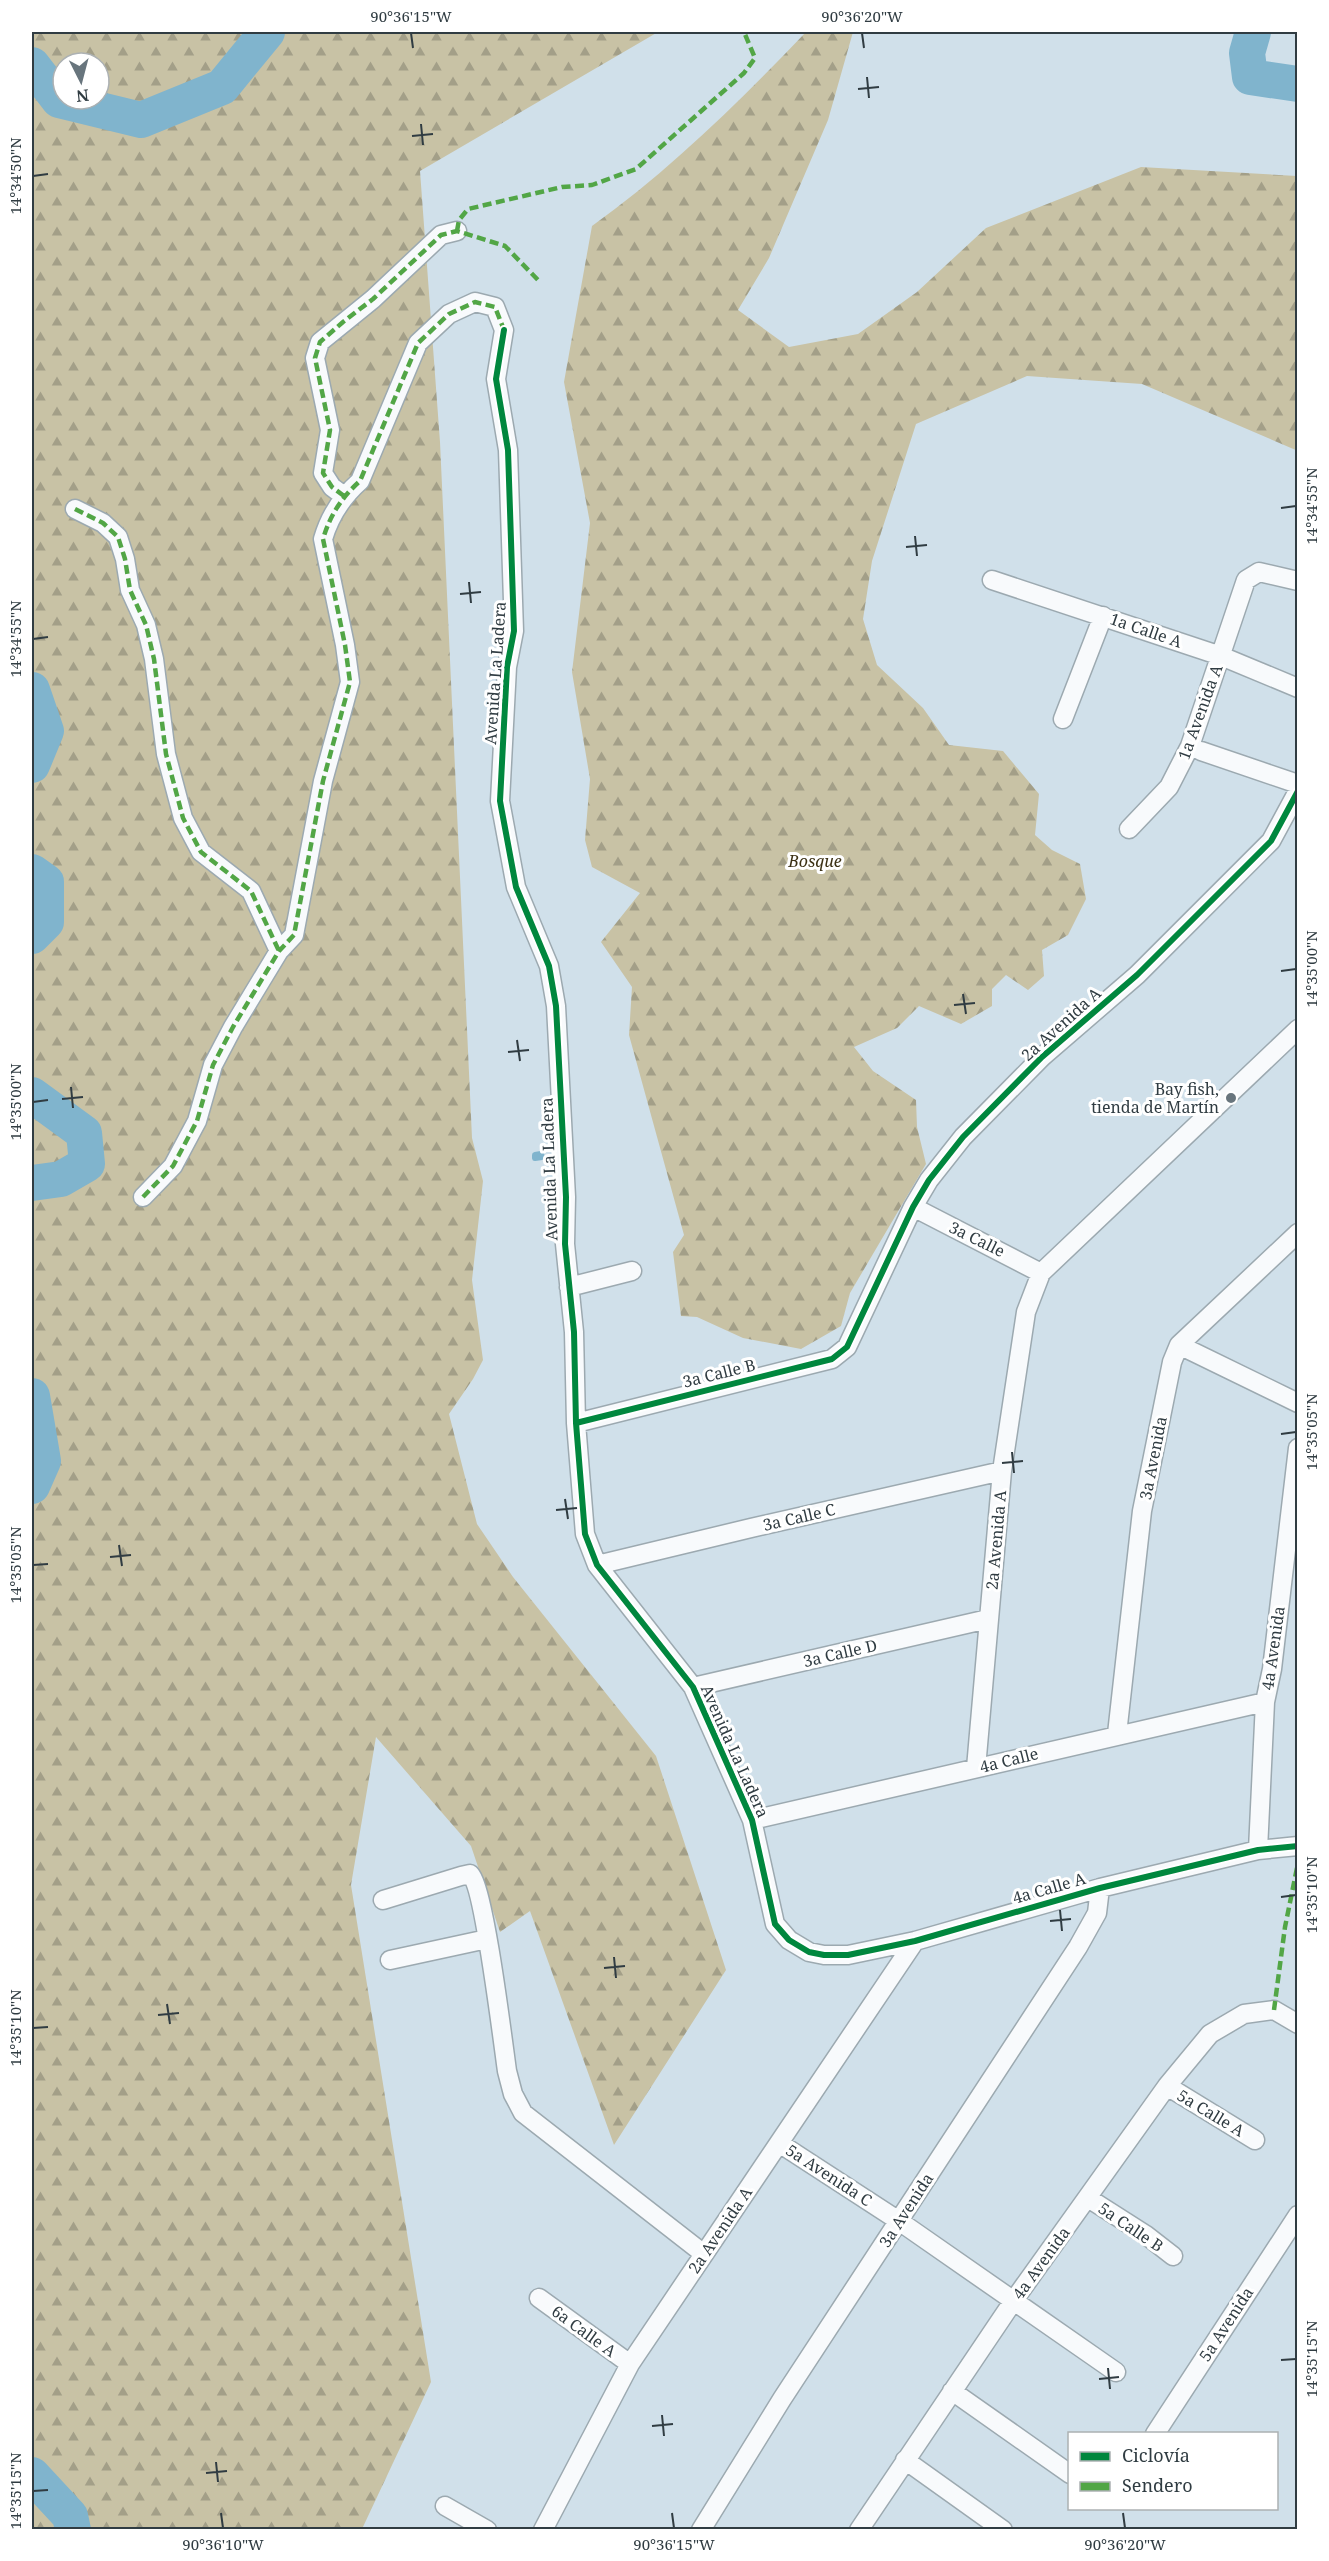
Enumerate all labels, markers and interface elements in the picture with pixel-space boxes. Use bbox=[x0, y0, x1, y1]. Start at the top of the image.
text: 90°36'15"W bbox=[370, 6, 452, 26]
text: 90°36'20"W bbox=[821, 6, 903, 26]
north arrow bbox=[51, 51, 111, 111]
text: N bbox=[75, 84, 90, 108]
text: 14°34'50"N bbox=[5, 137, 25, 215]
text: 14°34'55"N bbox=[1301, 467, 1321, 545]
text: 14°34'55"N bbox=[5, 600, 25, 678]
street label: Avenida La Ladera bbox=[479, 601, 511, 745]
street label: 1a Calle A bbox=[1107, 607, 1186, 653]
street label: 1a Avenida A bbox=[1173, 661, 1228, 763]
park label: Bosque bbox=[787, 850, 842, 872]
text: 14°35'00"N bbox=[1301, 930, 1321, 1008]
street label: 2a Avenida A bbox=[1016, 982, 1106, 1066]
text: 14°35'00"N bbox=[5, 1063, 25, 1141]
place label: Bay fish, tienda de Martín bbox=[1091, 1078, 1219, 1118]
marker: Bay fish, tienda de Martín bbox=[1224, 1091, 1238, 1105]
street label: Avenida La Ladera bbox=[536, 1097, 562, 1241]
street label: 3a Calle bbox=[945, 1216, 1009, 1262]
street label: 3a Calle B bbox=[680, 1353, 758, 1393]
text: 14°35'05"N bbox=[1301, 1393, 1321, 1471]
street label: 3a Avenida bbox=[1134, 1414, 1172, 1502]
street label: 2a Avenida A bbox=[981, 1489, 1011, 1591]
street label: 3a Calle C bbox=[761, 1498, 837, 1536]
text: 14°35'05"N bbox=[5, 1526, 25, 1604]
street label: 4a Avenida bbox=[1256, 1605, 1290, 1691]
street label: 3a Calle D bbox=[801, 1634, 879, 1672]
street label: Avenida La Ladera bbox=[696, 1681, 774, 1821]
street label: 4a Calle bbox=[978, 1742, 1040, 1778]
text: 14°35'10"N bbox=[1301, 1856, 1321, 1934]
street label: 4a Calle A bbox=[1010, 1867, 1089, 1909]
text: 14°35'10"N bbox=[5, 1989, 25, 2067]
street label: 5a Calle A bbox=[1173, 2084, 1249, 2142]
street label: 5a Avenida C bbox=[782, 2139, 876, 2211]
street label: 3a Avenida bbox=[874, 2169, 938, 2251]
street label: 2a Avenida A bbox=[683, 2182, 757, 2278]
street label: 5a Calle B bbox=[1094, 2197, 1168, 2257]
street label: 4a Avenida bbox=[1007, 2222, 1075, 2304]
street label: 5a Avenida bbox=[1194, 2283, 1258, 2365]
street label: 6a Calle A bbox=[547, 2300, 621, 2362]
text: 14°35'15"N bbox=[1301, 2320, 1321, 2398]
legend bbox=[1068, 2432, 1278, 2510]
text: Ciclovía bbox=[1122, 2443, 1190, 2467]
text: 14°35'15"N bbox=[5, 2452, 25, 2530]
text: Sendero bbox=[1122, 2473, 1193, 2497]
text: 90°36'10"W bbox=[182, 2534, 264, 2554]
text: 90°36'15"W bbox=[633, 2534, 715, 2554]
text: 90°36'20"W bbox=[1084, 2534, 1166, 2554]

